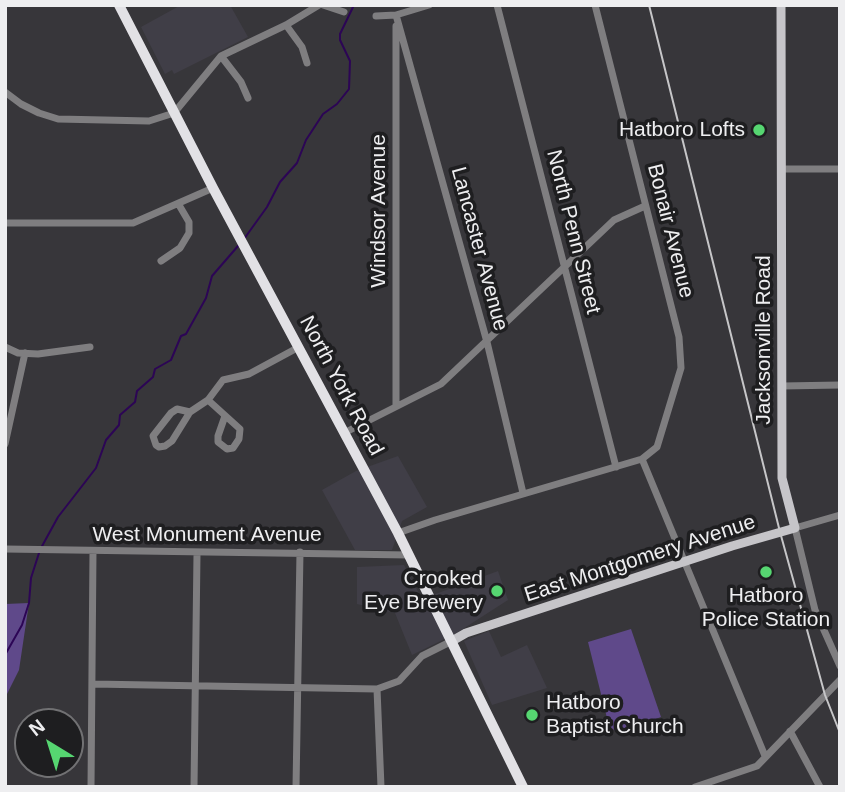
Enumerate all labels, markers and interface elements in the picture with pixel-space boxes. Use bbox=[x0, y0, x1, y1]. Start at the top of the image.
place label: Hatboro Lofts bbox=[619, 117, 745, 143]
marker: Hatboro Lofts bbox=[751, 122, 767, 138]
street label: Windsor Avenue bbox=[366, 134, 392, 288]
street label: North Penn Street bbox=[540, 147, 606, 317]
street label: Bonair Avenue bbox=[641, 161, 699, 301]
street label: Lancaster Avenue bbox=[445, 164, 513, 334]
street label: Jacksonville Road bbox=[751, 255, 777, 425]
street label: North York Road bbox=[294, 312, 388, 460]
street label: East Montgomery Avenue bbox=[521, 510, 759, 608]
street label: West Monument Avenue bbox=[92, 522, 322, 548]
marker: Hatboro Police Station bbox=[758, 564, 774, 580]
place label: Crooked Eye Brewery bbox=[364, 566, 483, 616]
marker: Crooked Eye Brewery bbox=[489, 583, 505, 599]
place label: Hatboro Police Station bbox=[702, 583, 830, 633]
place label: Hatboro Baptist Church bbox=[546, 690, 684, 740]
marker: Hatboro Baptist Church bbox=[524, 707, 540, 723]
north arrow bbox=[14, 708, 84, 778]
text: N bbox=[25, 715, 49, 740]

